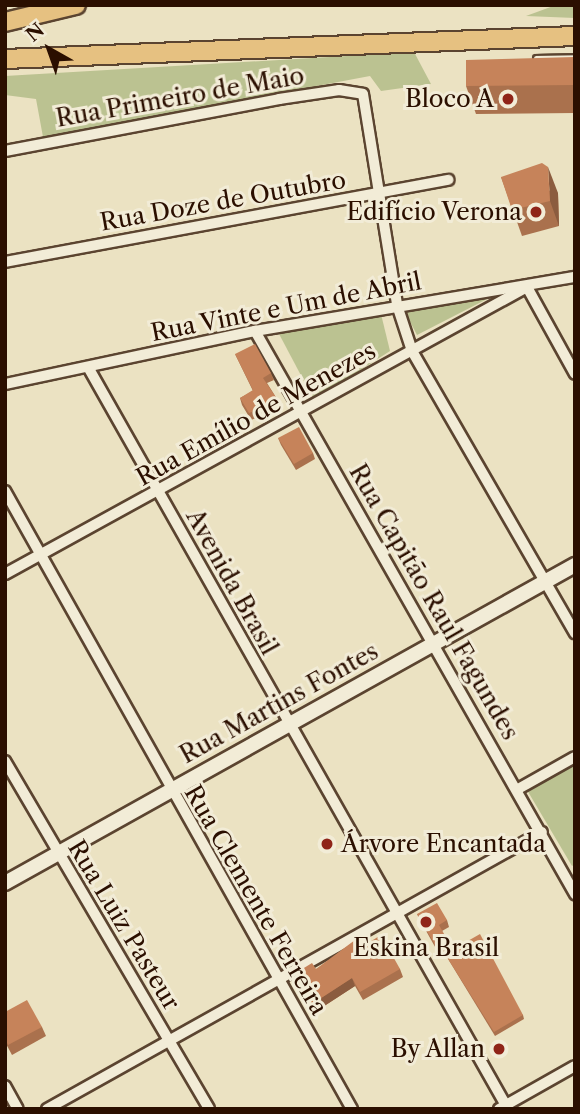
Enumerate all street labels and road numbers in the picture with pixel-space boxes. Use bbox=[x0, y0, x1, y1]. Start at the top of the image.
street label: Rua Primeiro de Maio bbox=[53, 61, 307, 133]
street label: Rua Doze de Outubro bbox=[98, 165, 348, 237]
street label: Rua Vinte e Um de Abril bbox=[147, 266, 425, 348]
street label: Rua Emílio de Menezes bbox=[131, 336, 381, 492]
street label: Rua Capitão Raul Fagundes bbox=[343, 459, 525, 745]
street label: Avenida Brasil bbox=[180, 504, 284, 660]
street label: Rua Martins Fontes bbox=[175, 636, 383, 770]
street label: Rua Clemente Ferreira bbox=[178, 780, 334, 1020]
street label: Rua Luiz Pasteur bbox=[62, 835, 186, 1015]

